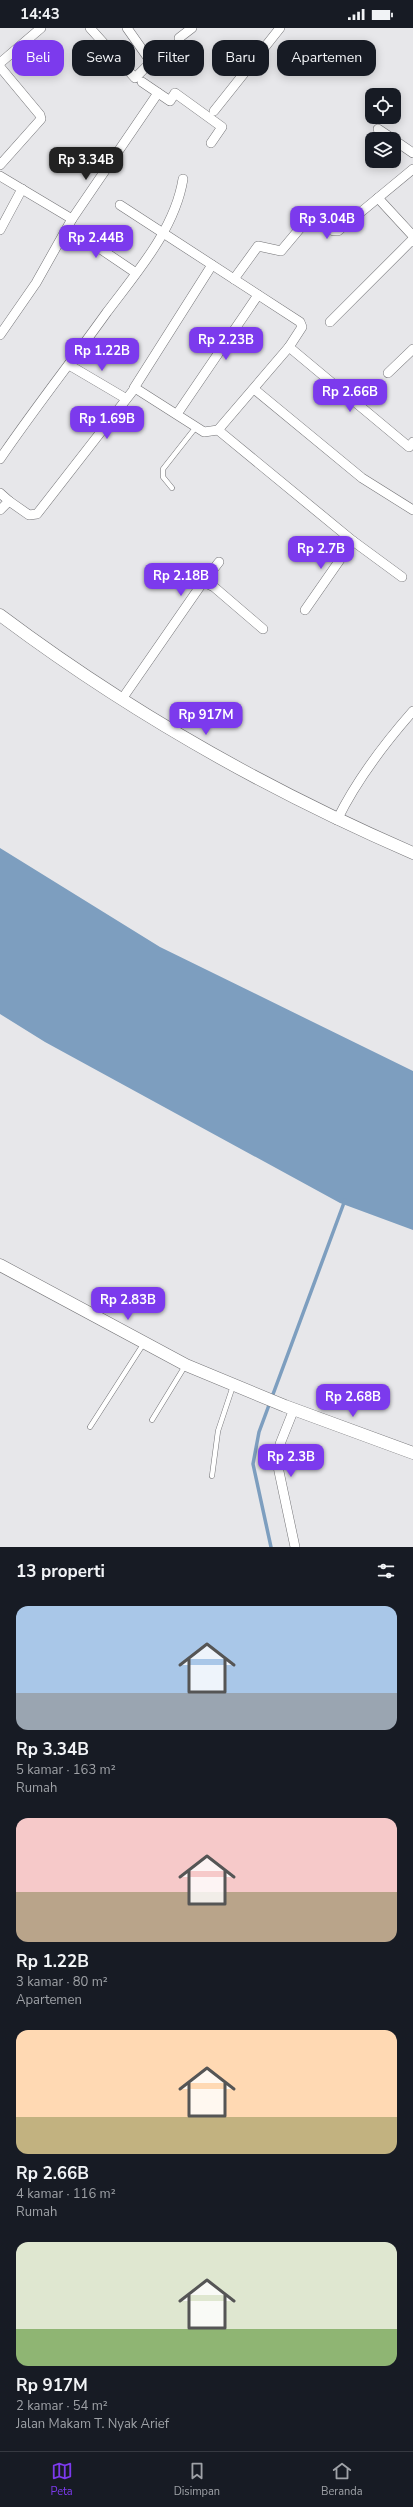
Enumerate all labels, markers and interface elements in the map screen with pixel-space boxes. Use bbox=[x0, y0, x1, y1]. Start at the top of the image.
text: 14:43 bbox=[20, 4, 60, 24]
chip: Beli bbox=[12, 40, 64, 76]
chip: Sewa bbox=[72, 40, 135, 76]
chip: Filter bbox=[143, 40, 204, 76]
chip: Baru bbox=[212, 40, 269, 76]
chip: Apartemen bbox=[277, 40, 376, 76]
map controls bbox=[365, 88, 401, 168]
button: locate bbox=[365, 88, 401, 124]
button: layers bbox=[365, 132, 401, 168]
pin: Rp 3.34B bbox=[45, 147, 127, 181]
text: Rp 3.34B bbox=[58, 151, 114, 169]
pin: Rp 3.04B bbox=[286, 206, 368, 240]
text: Rp 3.04B bbox=[299, 210, 355, 228]
pin: Rp 2.44B bbox=[55, 225, 137, 259]
text: Rp 2.44B bbox=[68, 229, 124, 247]
pin: Rp 2.23B bbox=[185, 327, 267, 361]
text: Rp 2.23B bbox=[198, 331, 254, 349]
pin: Rp 1.22B bbox=[61, 338, 143, 372]
text: Rp 1.22B bbox=[74, 342, 130, 360]
pin: Rp 2.66B bbox=[309, 379, 391, 413]
text: Rp 2.66B bbox=[322, 383, 378, 401]
pin: Rp 1.69B bbox=[66, 406, 148, 440]
text: Rp 1.69B bbox=[79, 410, 135, 428]
pin: Rp 2.7B bbox=[284, 536, 358, 570]
text: Rp 2.7B bbox=[297, 540, 345, 558]
pin: Rp 2.18B bbox=[140, 563, 222, 597]
text: Rp 2.18B bbox=[153, 567, 209, 585]
pin: Rp 917M bbox=[169, 702, 243, 736]
text: Rp 917M bbox=[179, 706, 233, 724]
pin: Rp 2.83B bbox=[87, 1287, 169, 1321]
text: Rp 2.83B bbox=[100, 1291, 156, 1309]
pin: Rp 2.68B bbox=[312, 1384, 394, 1418]
text: Rp 2.68B bbox=[325, 1388, 381, 1406]
pin: Rp 2.3B bbox=[254, 1444, 328, 1478]
text: Rp 2.3B bbox=[267, 1448, 315, 1466]
text: 13 properti bbox=[16, 1560, 105, 1583]
icon: filters bbox=[375, 1560, 397, 1582]
icon: home bbox=[171, 1632, 243, 1704]
text: Rp 3.34B bbox=[16, 1738, 89, 1761]
text: 5 kamar · 163 m² bbox=[16, 1761, 116, 1779]
text: Rumah bbox=[16, 1779, 57, 1797]
icon: home bbox=[171, 1844, 243, 1916]
text: Rp 1.22B bbox=[16, 1950, 89, 1973]
text: 3 kamar · 80 m² bbox=[16, 1973, 108, 1991]
text: Apartemen bbox=[16, 1991, 82, 2009]
icon: home bbox=[171, 2056, 243, 2128]
text: Rp 2.66B bbox=[16, 2162, 89, 2185]
text: 4 kamar · 116 m² bbox=[16, 2185, 116, 2203]
text: Rumah bbox=[16, 2203, 57, 2221]
icon: home bbox=[171, 2268, 243, 2340]
text: Rp 917M bbox=[16, 2374, 88, 2397]
text: 2 kamar · 54 m² bbox=[16, 2397, 108, 2415]
text: Jalan Makam T. Nyak Arief bbox=[16, 2415, 169, 2433]
tab: Peta bbox=[50, 2460, 73, 2499]
tab: Disimpan bbox=[174, 2460, 220, 2499]
tab: Beranda bbox=[321, 2460, 363, 2499]

